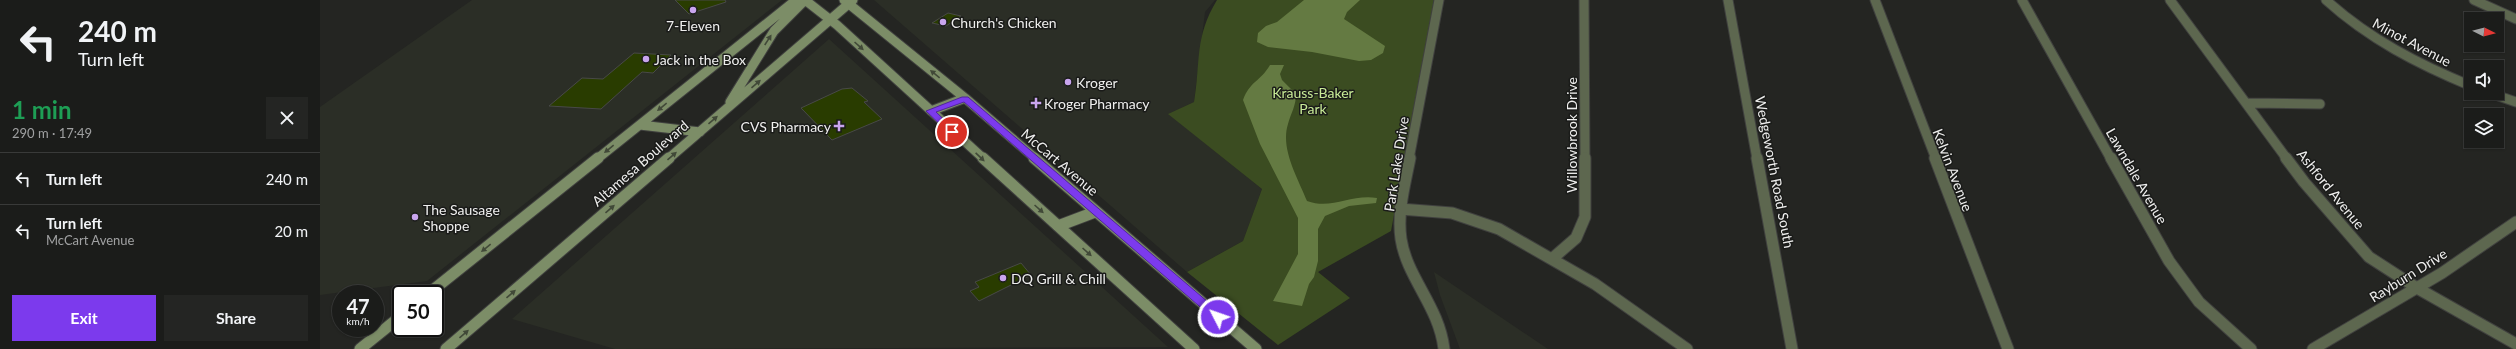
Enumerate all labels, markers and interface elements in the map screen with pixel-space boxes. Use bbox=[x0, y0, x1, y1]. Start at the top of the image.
marker: 7-Eleven bbox=[688, 5, 698, 15]
north arrow bbox=[2464, 12, 2504, 52]
map controls bbox=[2464, 12, 2504, 148]
text: 240 m bbox=[78, 14, 157, 48]
place label: Church's Chicken bbox=[951, 14, 1057, 31]
street label: Minot Avenue bbox=[2370, 14, 2454, 70]
icon: left bbox=[12, 16, 64, 68]
place label: 7-Eleven bbox=[666, 17, 720, 34]
marker: Church's Chicken bbox=[938, 17, 948, 27]
one-way arrow bbox=[764, 35, 772, 45]
one-way arrow bbox=[854, 41, 864, 50]
text: Turn left bbox=[78, 48, 144, 70]
place label: Jack in the Box bbox=[654, 51, 746, 68]
marker: Jack in the Box bbox=[641, 54, 651, 64]
button: sound bbox=[2464, 60, 2504, 100]
one-way arrow bbox=[930, 69, 940, 78]
place label: Kroger bbox=[1076, 74, 1118, 91]
marker: Kroger bbox=[1063, 77, 1073, 87]
street label: Willowbrook Drive bbox=[1563, 77, 1580, 193]
one-way arrow bbox=[750, 79, 761, 88]
park label: Krauss-Baker Park bbox=[1272, 84, 1354, 117]
text: 1 min bbox=[12, 95, 72, 124]
place label: Kroger Pharmacy bbox=[1044, 95, 1150, 112]
street label: Wedgeworth Road South bbox=[1752, 95, 1798, 249]
button: close bbox=[266, 97, 308, 139]
marker: Kroger Pharmacy bbox=[1031, 98, 1041, 108]
one-way arrow bbox=[656, 103, 667, 112]
button: layers bbox=[2464, 108, 2504, 148]
pin bbox=[935, 115, 969, 149]
street label: Park Lake Drive bbox=[1380, 115, 1412, 213]
one-way arrow bbox=[708, 116, 718, 125]
street label: Altamesa Boulevard bbox=[588, 117, 692, 209]
place label: CVS Pharmacy bbox=[741, 118, 832, 135]
marker: CVS Pharmacy bbox=[834, 121, 844, 131]
icon: arrive bbox=[941, 121, 963, 143]
text: 290 m · 17:49 bbox=[12, 125, 92, 141]
street label: McCart Avenue bbox=[1018, 125, 1102, 199]
street label: Lawndale Avenue bbox=[2103, 125, 2171, 227]
street label: Kelvin Avenue bbox=[1929, 126, 1977, 214]
one-way arrow bbox=[604, 145, 615, 154]
street label: Ashford Avenue bbox=[2294, 146, 2368, 232]
one-way arrow bbox=[667, 151, 677, 160]
one-way arrow bbox=[975, 152, 985, 161]
icon: left bbox=[12, 168, 34, 190]
text: Turn left bbox=[46, 170, 102, 188]
text: 240 m bbox=[266, 170, 308, 188]
place label: The Sausage Shoppe bbox=[423, 201, 500, 234]
one-way arrow bbox=[604, 204, 615, 213]
one-way arrow bbox=[1033, 205, 1044, 214]
marker: The Sausage Shoppe bbox=[410, 212, 420, 222]
text: Turn left bbox=[46, 214, 102, 232]
icon: left bbox=[12, 220, 34, 242]
text: 20 m bbox=[274, 222, 308, 240]
text: McCart Avenue bbox=[46, 232, 134, 248]
one-way arrow bbox=[480, 243, 491, 252]
street label: Rayburn Drive bbox=[2366, 244, 2450, 306]
one-way arrow bbox=[1081, 248, 1092, 257]
place label: DQ Grill & Chill bbox=[1011, 270, 1106, 287]
marker: DQ Grill & Chill bbox=[998, 273, 1008, 283]
speed limit sign: 50 bbox=[392, 285, 444, 337]
one-way arrow bbox=[506, 289, 516, 298]
text: 47 bbox=[346, 294, 370, 318]
button: Exit bbox=[12, 295, 156, 341]
button: Share bbox=[164, 295, 308, 341]
position arrow bbox=[1197, 296, 1239, 338]
text: km/h bbox=[346, 315, 370, 327]
one-way arrow bbox=[459, 329, 469, 339]

